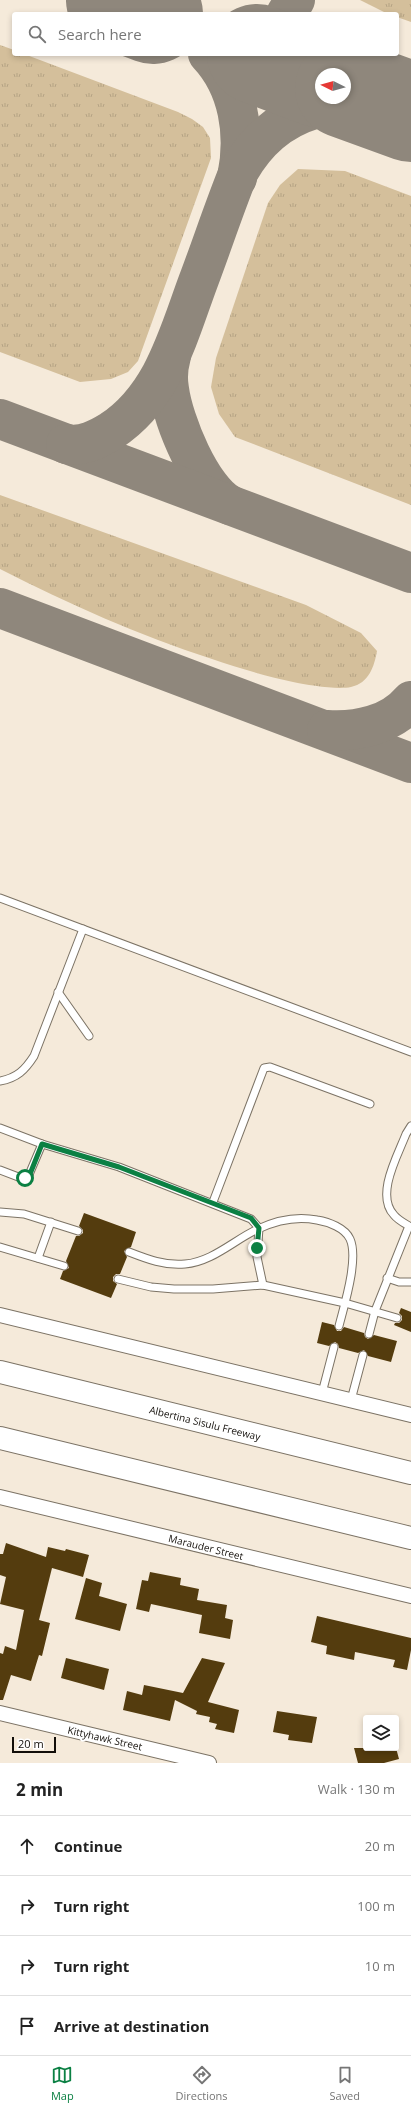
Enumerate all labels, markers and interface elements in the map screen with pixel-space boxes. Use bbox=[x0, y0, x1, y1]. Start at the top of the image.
search box bbox=[12, 12, 399, 56]
icon: search bbox=[26, 23, 48, 45]
text: Search here bbox=[58, 24, 142, 44]
north arrow bbox=[315, 68, 351, 104]
route start bbox=[16, 1169, 34, 1187]
route end bbox=[248, 1239, 266, 1257]
street label: Albertina Sisulu Freeway bbox=[148, 1402, 263, 1444]
street label: Marauder Street bbox=[167, 1531, 245, 1563]
map controls bbox=[363, 1715, 399, 1751]
button: layers bbox=[363, 1715, 399, 1751]
street label: Kittyhawk Street bbox=[66, 1723, 144, 1753]
scale bar bbox=[12, 1735, 56, 1754]
text: 20 m bbox=[18, 1736, 44, 1751]
text: 2 min bbox=[16, 1778, 63, 1801]
text: Walk · 130 m bbox=[318, 1780, 395, 1798]
icon: ahead bbox=[16, 1835, 38, 1857]
text: Continue bbox=[54, 1836, 122, 1856]
text: 20 m bbox=[365, 1837, 395, 1855]
icon: right bbox=[16, 1895, 38, 1917]
text: Turn right bbox=[54, 1896, 129, 1916]
text: 100 m bbox=[357, 1897, 395, 1915]
icon: right bbox=[16, 1955, 38, 1977]
text: Turn right bbox=[54, 1956, 129, 1976]
text: 10 m bbox=[365, 1957, 395, 1975]
icon: arrive bbox=[16, 2015, 38, 2037]
text: Arrive at destination bbox=[54, 2016, 209, 2036]
tab: Map bbox=[51, 2064, 74, 2103]
tab: Directions bbox=[176, 2064, 228, 2103]
tab: Saved bbox=[329, 2064, 360, 2103]

